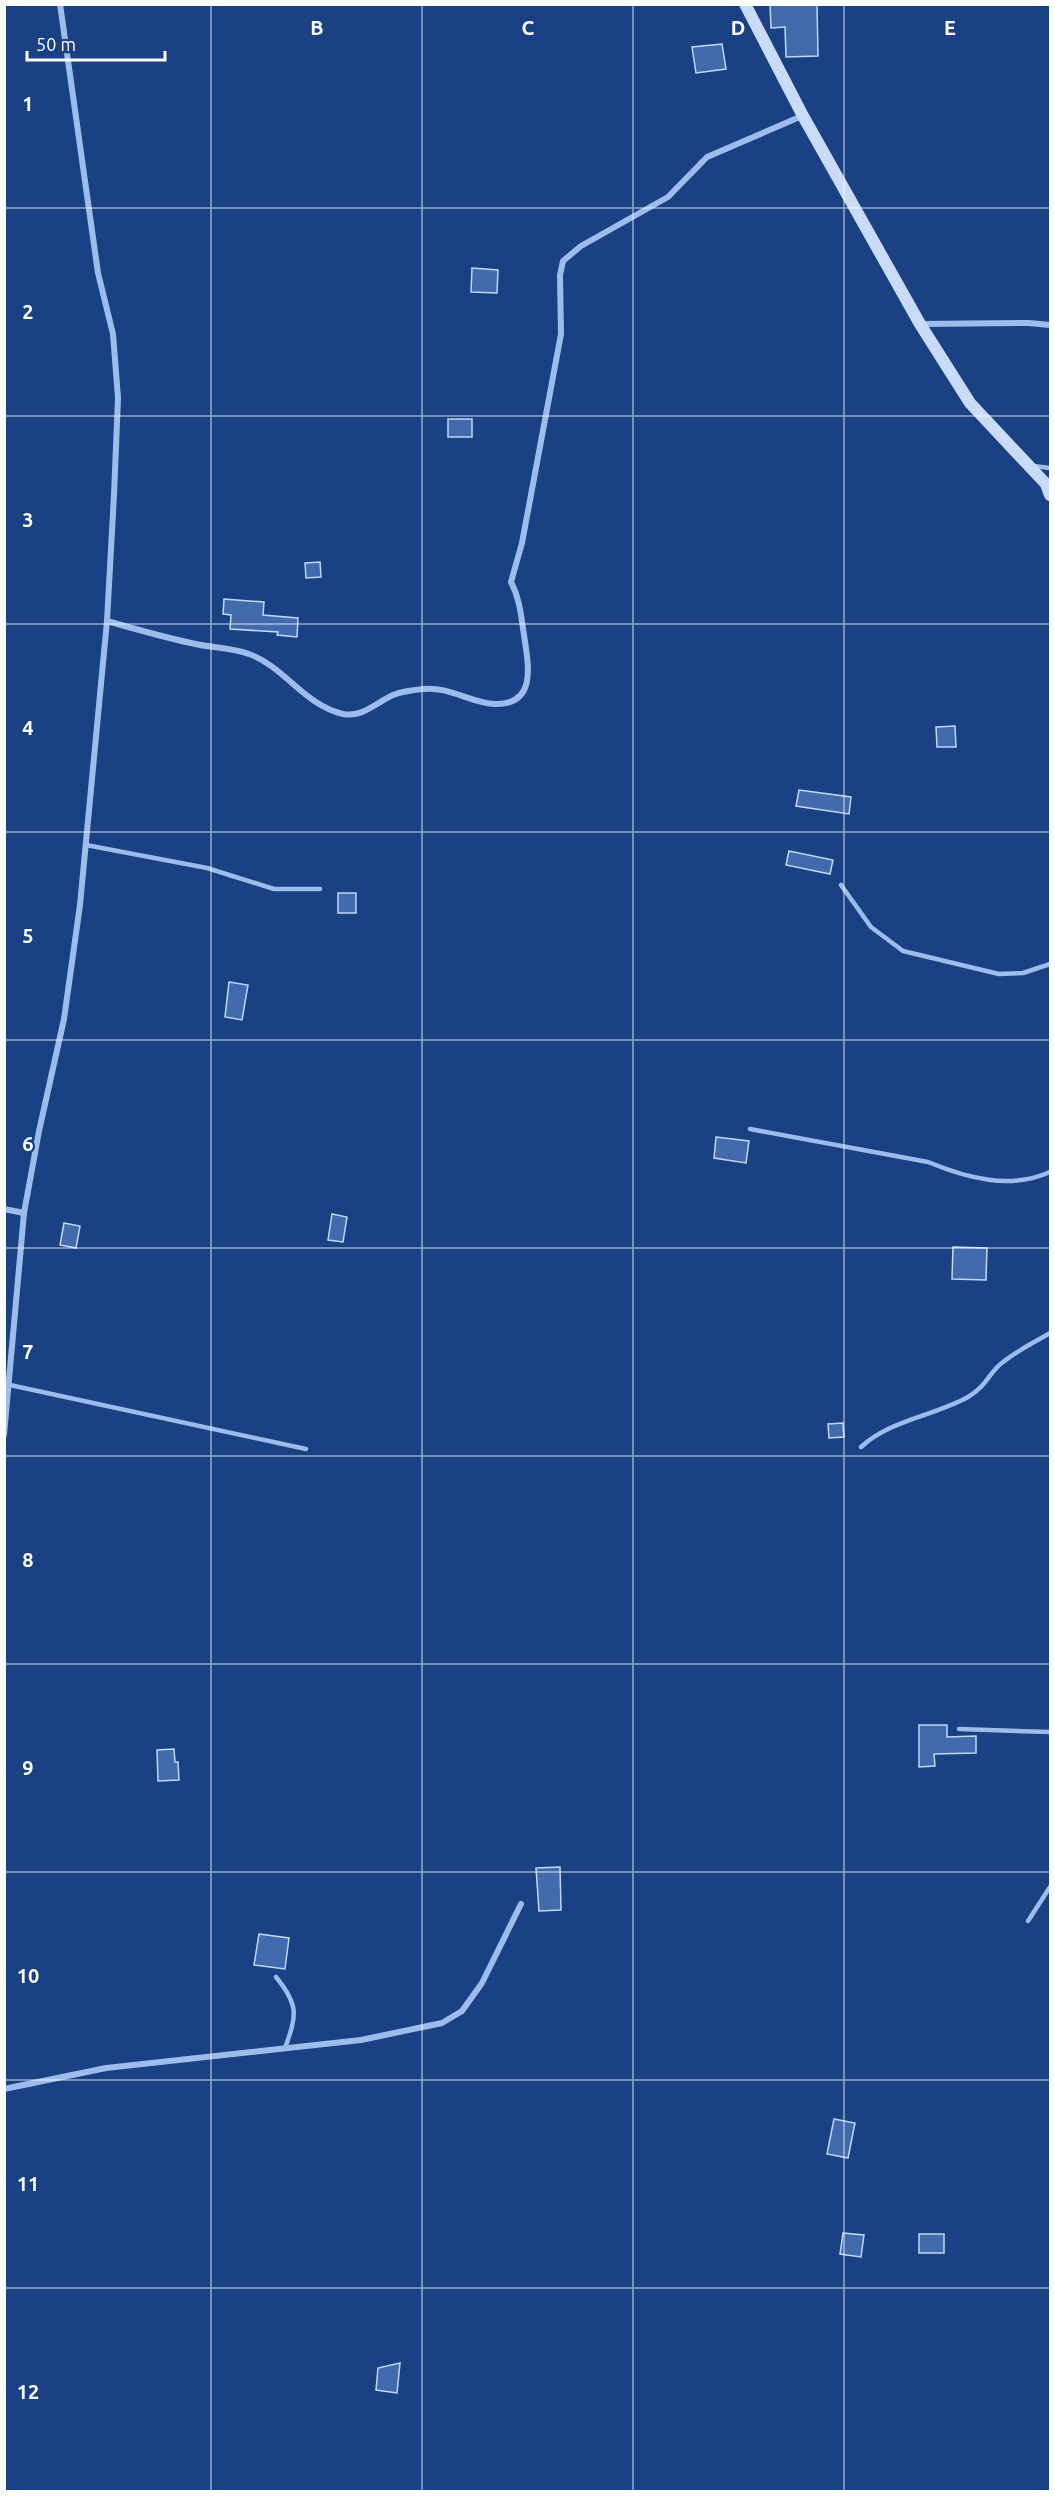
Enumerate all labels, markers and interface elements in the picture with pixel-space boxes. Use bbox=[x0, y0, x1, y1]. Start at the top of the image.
text: B bbox=[310, 16, 324, 39]
text: C bbox=[522, 16, 535, 39]
text: D bbox=[731, 16, 745, 39]
text: E bbox=[944, 16, 956, 39]
scale bar bbox=[27, 24, 165, 62]
text: 50 m bbox=[36, 34, 76, 54]
text: 1 bbox=[22, 92, 34, 115]
text: 2 bbox=[22, 300, 34, 323]
text: 3 bbox=[22, 508, 34, 531]
text: 4 bbox=[22, 716, 34, 739]
text: 5 bbox=[22, 924, 34, 947]
text: 6 bbox=[22, 1132, 34, 1155]
text: 7 bbox=[22, 1340, 34, 1363]
text: 8 bbox=[22, 1548, 34, 1571]
text: 9 bbox=[22, 1756, 34, 1779]
text: 10 bbox=[17, 1964, 39, 1987]
text: 11 bbox=[17, 2172, 39, 2195]
text: 12 bbox=[17, 2380, 39, 2403]

